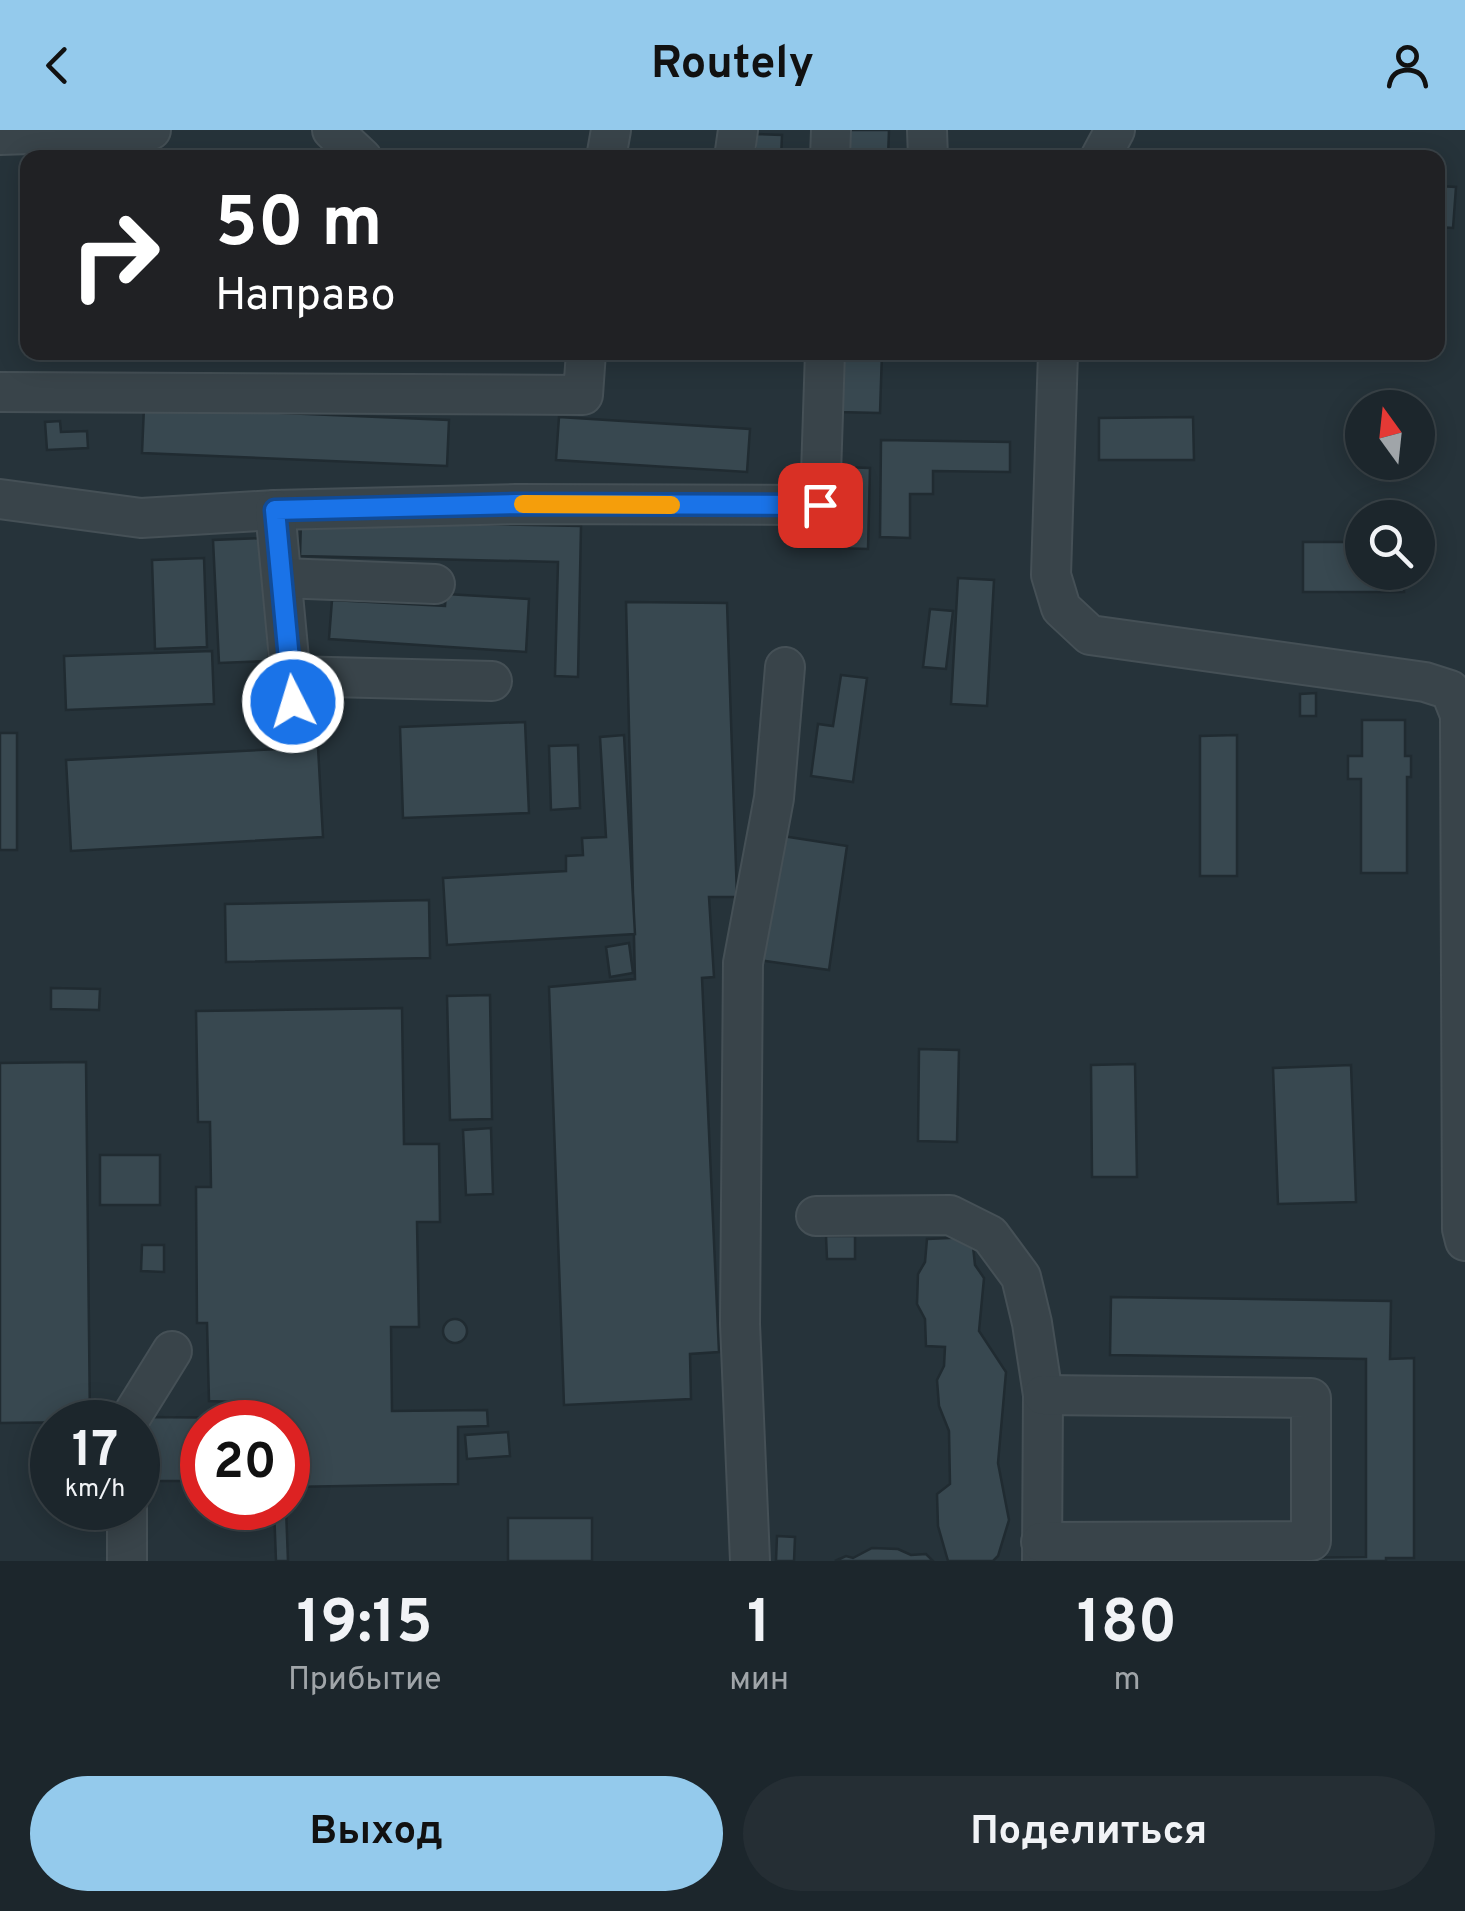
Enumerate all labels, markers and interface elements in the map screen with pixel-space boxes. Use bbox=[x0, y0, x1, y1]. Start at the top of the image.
text: Routely bbox=[651, 37, 814, 94]
icon: back bbox=[30, 38, 85, 93]
icon: person bbox=[1380, 38, 1435, 93]
text: 50 m bbox=[215, 182, 382, 271]
icon: right bbox=[50, 190, 180, 320]
text: Направо bbox=[215, 269, 396, 326]
north arrow bbox=[1345, 390, 1435, 480]
map controls bbox=[1345, 390, 1435, 590]
pin bbox=[778, 463, 863, 548]
icon: arrive bbox=[793, 478, 848, 533]
button: search bbox=[1345, 500, 1435, 590]
position arrow bbox=[241, 650, 345, 754]
speed limit sign: 20 bbox=[180, 1400, 310, 1530]
text: 17 bbox=[72, 1421, 118, 1484]
text: km/h bbox=[65, 1474, 125, 1506]
text: 19:15 bbox=[297, 1588, 433, 1664]
text: 1 bbox=[747, 1588, 771, 1664]
text: 180 bbox=[1077, 1588, 1177, 1664]
text: Прибытие bbox=[288, 1661, 441, 1701]
text: мин bbox=[729, 1661, 789, 1701]
text: m bbox=[1113, 1661, 1141, 1701]
button: Выход bbox=[30, 1776, 723, 1891]
button: Поделиться bbox=[743, 1776, 1435, 1891]

